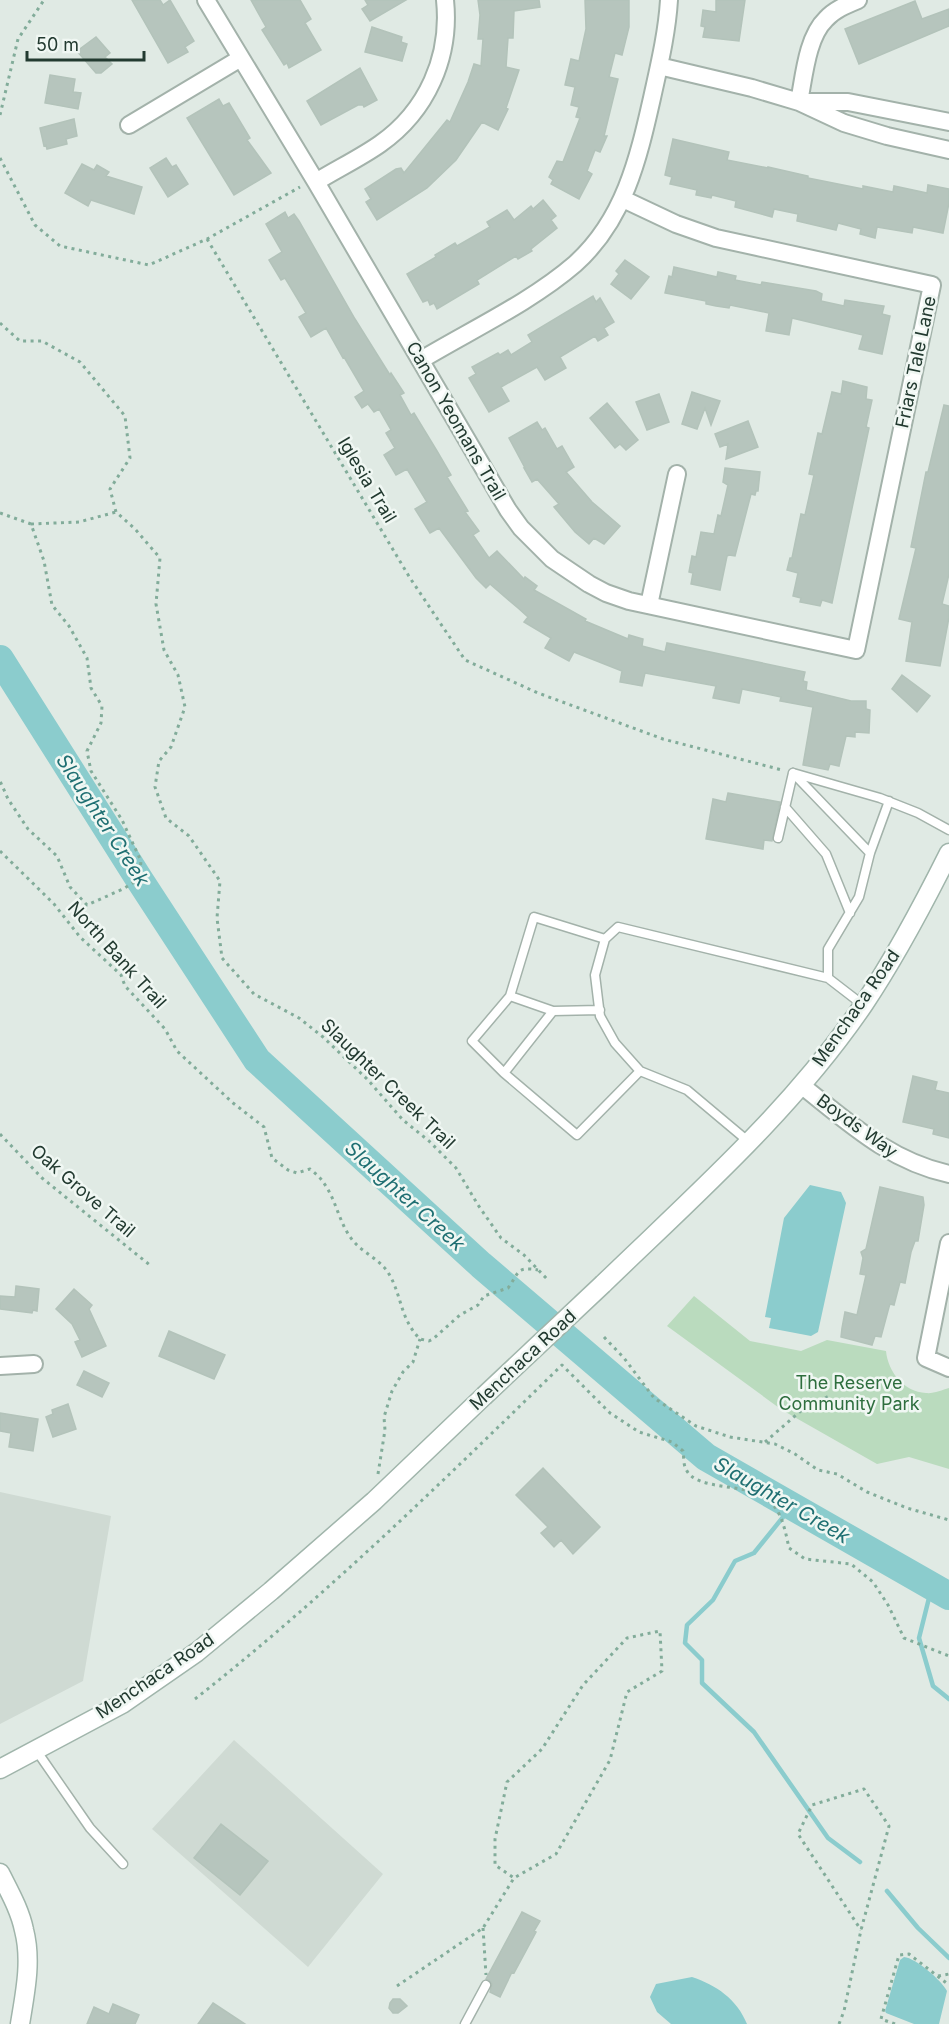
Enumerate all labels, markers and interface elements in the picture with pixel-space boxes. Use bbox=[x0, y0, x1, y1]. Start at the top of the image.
scale bar bbox=[27, 24, 144, 62]
text: 50 m bbox=[36, 34, 79, 55]
street label: Friars Tale Lane bbox=[891, 294, 940, 430]
street label: Canon Yeomans Trail bbox=[402, 338, 510, 504]
street label: Iglesia Trail bbox=[334, 433, 401, 526]
water label: Slaughter Creek bbox=[51, 749, 155, 891]
street label: North Bank Trail bbox=[64, 897, 171, 1012]
street label: Menchaca Road bbox=[808, 945, 904, 1070]
street label: Slaughter Creek Trail bbox=[317, 1014, 460, 1153]
street label: Boyds Way bbox=[813, 1089, 902, 1162]
water label: Slaughter Creek bbox=[340, 1136, 471, 1257]
street label: Oak Grove Trail bbox=[27, 1140, 140, 1241]
street label: Menchaca Road bbox=[465, 1305, 580, 1414]
park label: The Reserve Community Park bbox=[778, 1372, 920, 1414]
water label: Slaughter Creek bbox=[710, 1451, 855, 1549]
street label: Menchaca Road bbox=[92, 1628, 218, 1723]

